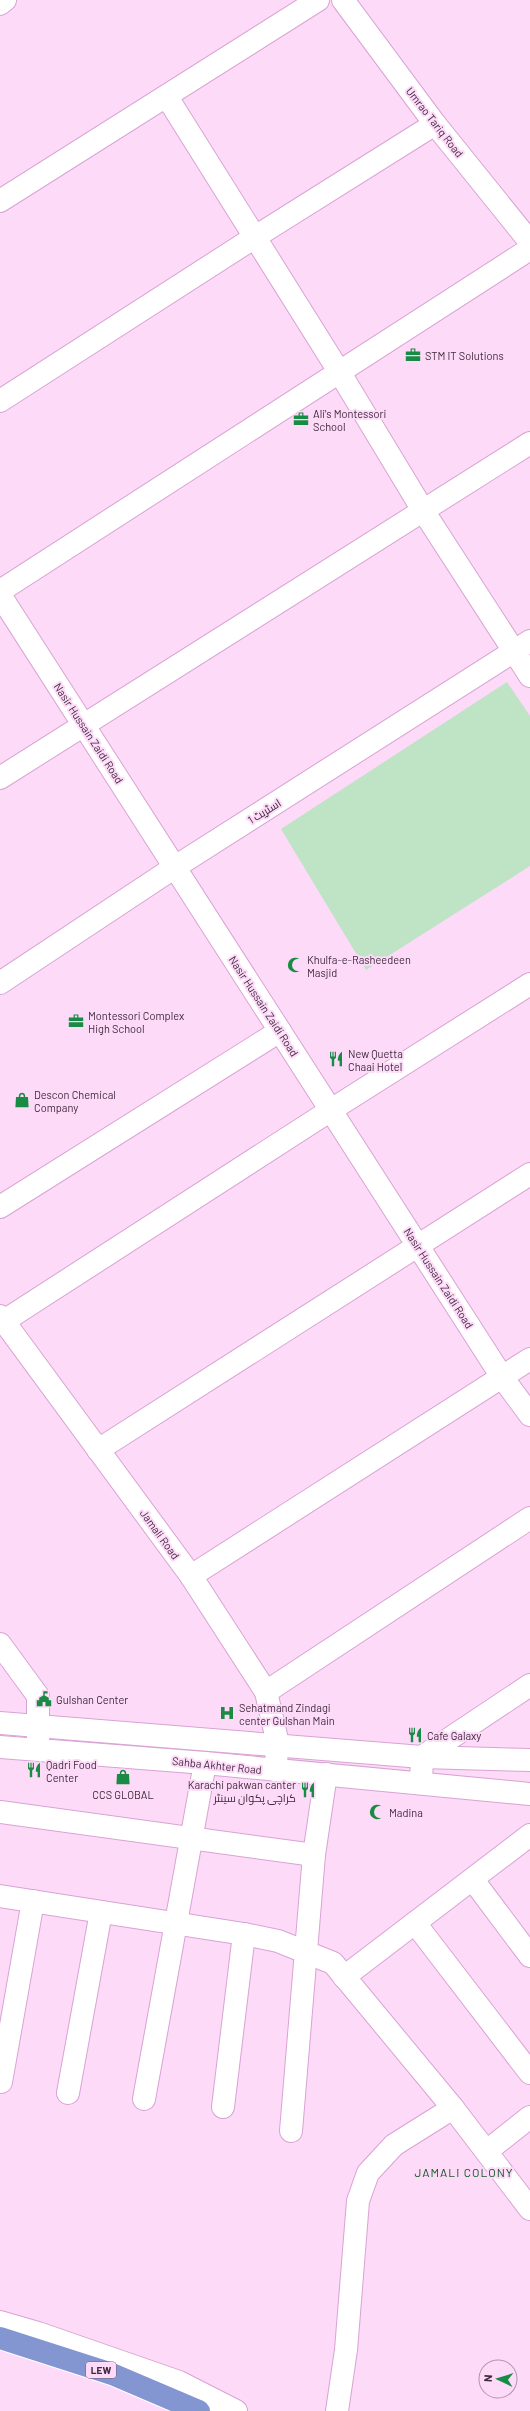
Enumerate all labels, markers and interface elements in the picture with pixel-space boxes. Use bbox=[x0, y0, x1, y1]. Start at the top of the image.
street label: Umrao Tariq Road bbox=[404, 84, 466, 160]
office icon: STM IT Solutions bbox=[404, 346, 422, 364]
place label: STM IT Solutions bbox=[425, 349, 504, 362]
place label: Ali's Montessori School bbox=[313, 407, 386, 433]
office icon: Ali's Montessori School bbox=[292, 410, 310, 428]
street label: Nasir Hussain Zaidi Road bbox=[52, 680, 126, 786]
street label: اسٹریٹ 1 bbox=[245, 796, 283, 827]
street label: Nasir Hussain Zaidi Road bbox=[227, 953, 301, 1059]
place label: Khulfa-e-Rasheedeen Masjid bbox=[307, 953, 411, 979]
mosque icon: Khulfa-e-Rasheedeen Masjid bbox=[286, 956, 304, 974]
place label: Montessori Complex High School bbox=[88, 1009, 184, 1035]
office icon: Montessori Complex High School bbox=[67, 1012, 85, 1030]
place label: New Quetta Chaai Hotel bbox=[348, 1047, 403, 1073]
restaurant icon: New Quetta Chaai Hotel bbox=[327, 1050, 345, 1068]
place label: Descon Chemical Company bbox=[34, 1088, 116, 1114]
shop icon: Descon Chemical Company bbox=[13, 1091, 31, 1109]
street label: Nasir Hussain Zaidi Road bbox=[402, 1225, 476, 1331]
street label: Jamali Road bbox=[138, 1506, 182, 1562]
public building icon: Gulshan Center bbox=[35, 1690, 53, 1708]
place label: Gulshan Center bbox=[56, 1693, 128, 1706]
place label: Sehatmand Zindagi center Gulshan Main bbox=[239, 1701, 335, 1727]
hospital icon: Sehatmand Zindagi center Gulshan Main bbox=[218, 1704, 236, 1722]
restaurant icon: Cafe Galaxy bbox=[406, 1726, 424, 1744]
place label: Cafe Galaxy bbox=[427, 1729, 481, 1742]
street label: Sahba Akhter Road bbox=[172, 1754, 262, 1776]
place label: Qadri Food Center bbox=[46, 1758, 97, 1784]
restaurant icon: Qadri Food Center bbox=[25, 1761, 43, 1779]
shop icon: CCS GLOBAL bbox=[114, 1768, 132, 1786]
place label: Karachi pakwan canter کراچی پکوان سینٹر bbox=[188, 1778, 296, 1805]
restaurant icon: Karachi pakwan canter کراچی پکوان سینٹر bbox=[299, 1781, 317, 1799]
place label: CCS GLOBAL bbox=[92, 1788, 154, 1801]
mosque icon: Madina bbox=[368, 1803, 386, 1821]
place label: Madina bbox=[389, 1806, 423, 1819]
district label: JAMALI COLONY bbox=[414, 2165, 514, 2179]
north arrow bbox=[478, 2359, 518, 2399]
road number: LEW bbox=[86, 2362, 116, 2378]
text: N bbox=[481, 2374, 494, 2382]

